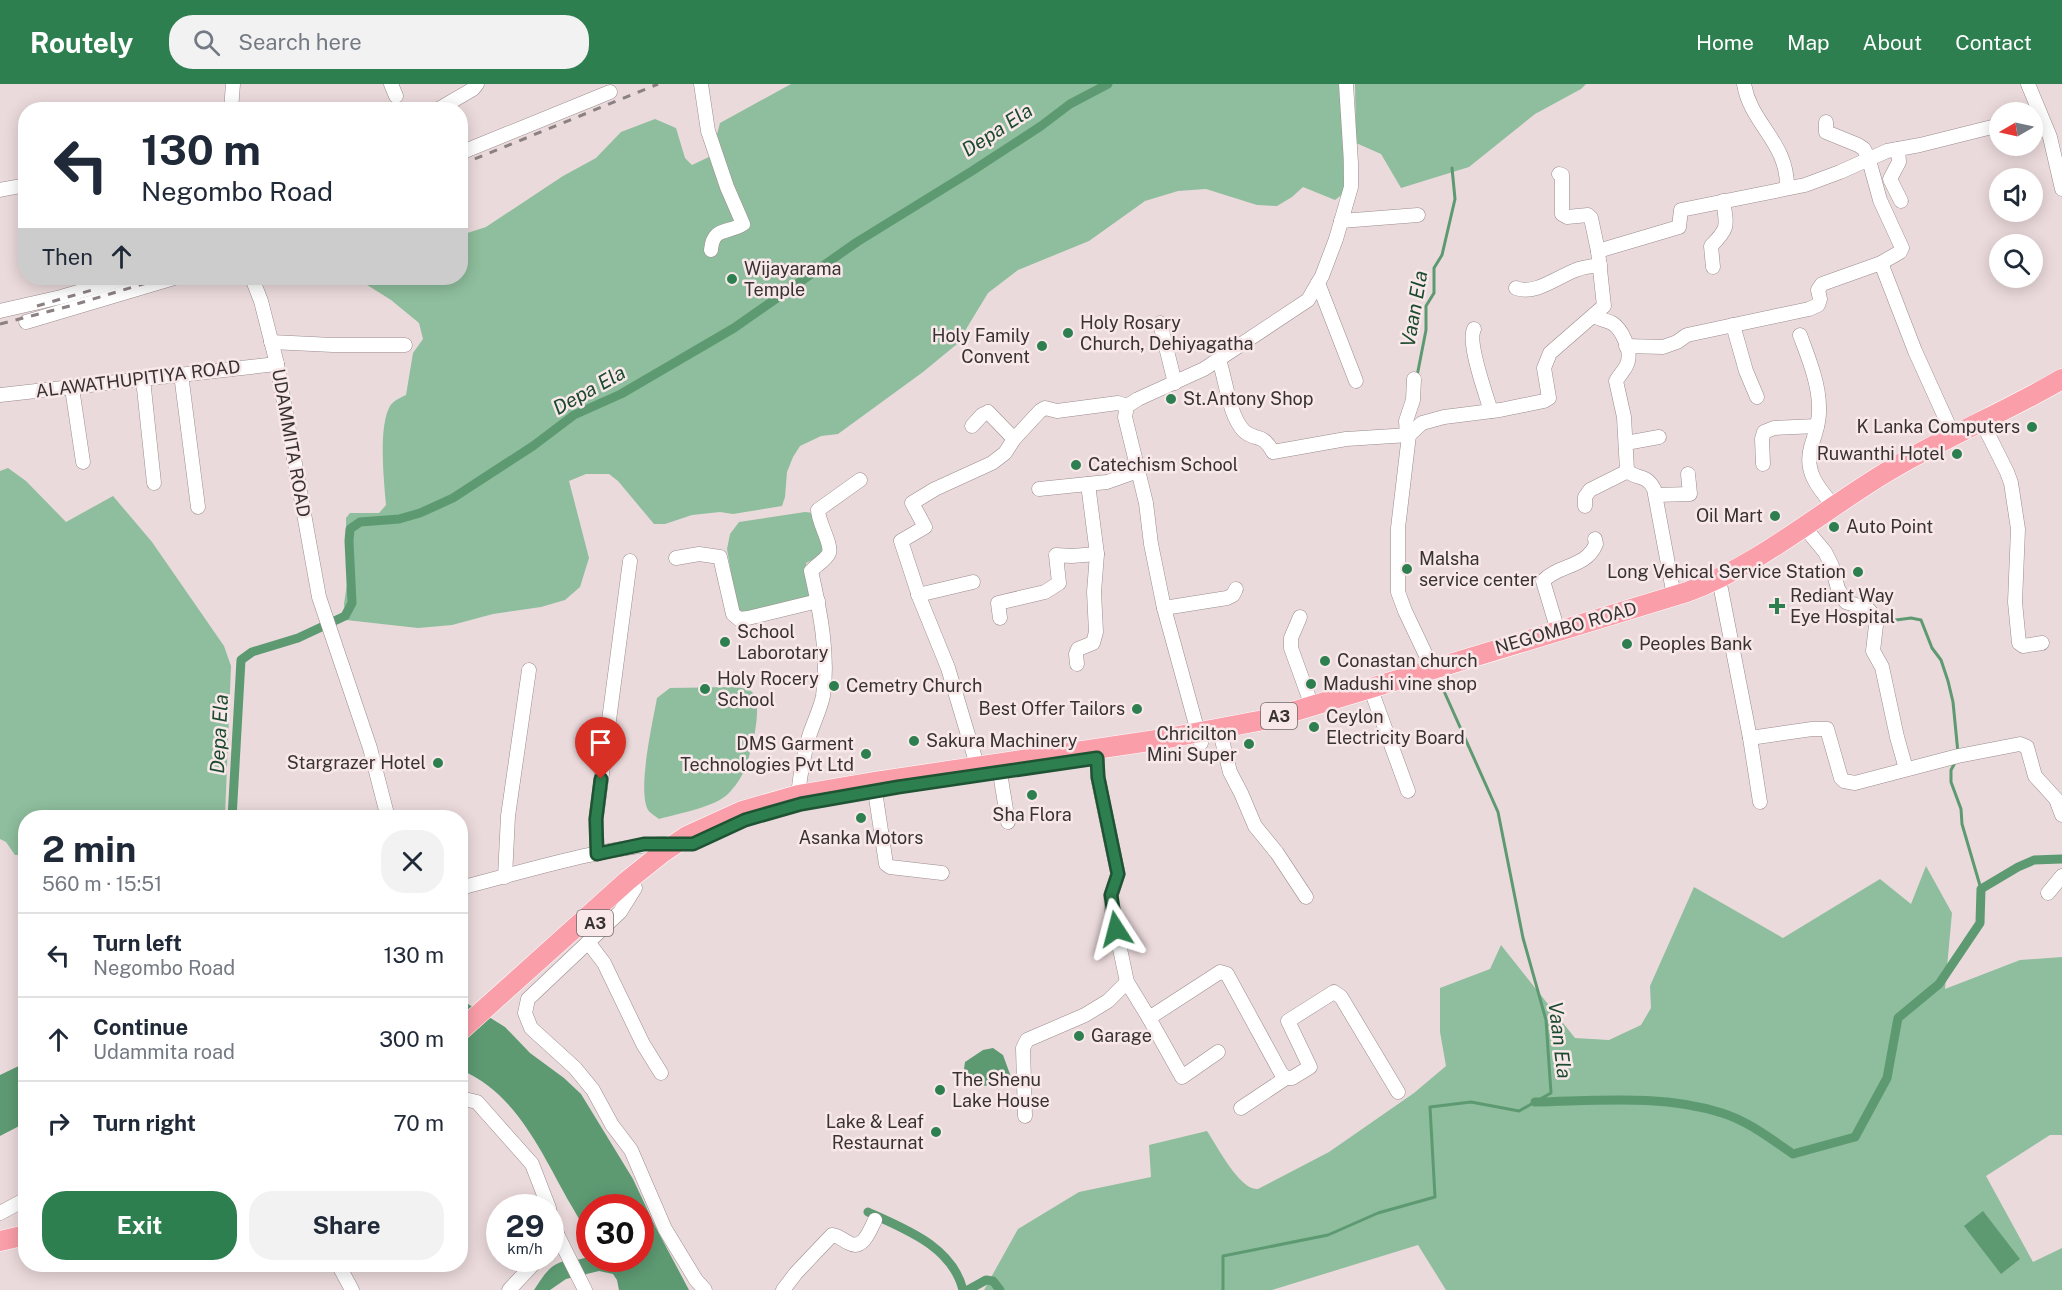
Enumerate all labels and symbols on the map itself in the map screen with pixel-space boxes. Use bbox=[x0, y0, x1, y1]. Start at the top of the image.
water label: Depa Ela bbox=[957, 98, 1037, 162]
north arrow bbox=[1989, 102, 2043, 156]
place label: Wijayarama Temple bbox=[744, 258, 842, 300]
water label: Vaan Ela bbox=[1395, 269, 1433, 349]
marker: Wijayarama Temple bbox=[725, 272, 739, 286]
place label: Holy Rosary Church, Dehiyagatha bbox=[1080, 312, 1254, 354]
place label: Holy Family Convent bbox=[932, 325, 1030, 367]
marker: Holy Rosary Church, Dehiyagatha bbox=[1061, 326, 1075, 340]
marker: Holy Family Convent bbox=[1035, 339, 1049, 353]
street label: ALAWATHUPITIYA ROAD bbox=[34, 356, 242, 401]
water label: Depa Ela bbox=[548, 360, 630, 420]
street label: UDAMMITA ROAD bbox=[268, 367, 315, 519]
place label: St.Antony Shop bbox=[1183, 388, 1313, 409]
marker: St.Antony Shop bbox=[1164, 392, 1178, 406]
place label: K Lanka Computers bbox=[1856, 416, 2020, 437]
marker: K Lanka Computers bbox=[2025, 420, 2039, 434]
place label: Ruwanthi Hotel bbox=[1817, 443, 1945, 464]
marker: Ruwanthi Hotel bbox=[1950, 447, 1964, 461]
place label: Catechism School bbox=[1088, 454, 1238, 475]
marker: Catechism School bbox=[1069, 458, 1083, 472]
place label: Oil Mart bbox=[1696, 505, 1763, 526]
marker: Oil Mart bbox=[1768, 509, 1782, 523]
place label: Auto Point bbox=[1846, 516, 1933, 537]
marker: Auto Point bbox=[1827, 520, 1841, 534]
place label: Malsha service center bbox=[1419, 548, 1537, 590]
place label: Long Vehical Service Station bbox=[1607, 561, 1846, 582]
marker: Malsha service center bbox=[1400, 562, 1414, 576]
marker: Long Vehical Service Station bbox=[1851, 565, 1865, 579]
place label: Rediant Way Eye Hospital bbox=[1790, 585, 1895, 627]
street label: NEGOMBO ROAD bbox=[1493, 597, 1639, 658]
marker: Rediant Way Eye Hospital bbox=[1768, 597, 1786, 615]
place label: School Laborotary bbox=[737, 621, 829, 663]
place label: Peoples Bank bbox=[1639, 633, 1752, 654]
marker: School Laborotary bbox=[718, 635, 732, 649]
marker: Peoples Bank bbox=[1620, 637, 1634, 651]
place label: Conastan church bbox=[1337, 650, 1478, 671]
marker: Conastan church bbox=[1318, 654, 1332, 668]
place label: Holy Rocery School bbox=[717, 668, 819, 710]
place label: Madushi vine shop bbox=[1323, 673, 1477, 694]
place label: Cemetry Church bbox=[846, 675, 982, 696]
marker: Madushi vine shop bbox=[1304, 677, 1318, 691]
marker: Cemetry Church bbox=[827, 679, 841, 693]
marker: Holy Rocery School bbox=[698, 682, 712, 696]
water label: Depa Ela bbox=[205, 694, 233, 774]
place label: Best Offer Tailors bbox=[979, 698, 1125, 719]
marker: Best Offer Tailors bbox=[1130, 702, 1144, 716]
road number: A3 bbox=[1261, 703, 1297, 729]
place label: Ceylon Electricity Board bbox=[1326, 706, 1465, 748]
pin bbox=[575, 717, 626, 779]
marker: Ceylon Electricity Board bbox=[1307, 720, 1321, 734]
place label: Chricilton Mini Super bbox=[1147, 723, 1237, 765]
place label: Sakura Machinery bbox=[926, 730, 1078, 751]
place label: DMS Garment Technologies Pvt Ltd bbox=[680, 733, 854, 775]
marker: Sakura Machinery bbox=[907, 734, 921, 748]
marker: Chricilton Mini Super bbox=[1242, 737, 1256, 751]
marker: DMS Garment Technologies Pvt Ltd bbox=[859, 747, 873, 761]
place label: Stargrazer Hotel bbox=[287, 752, 426, 773]
marker: Stargrazer Hotel bbox=[431, 756, 445, 770]
marker: Sha Flora bbox=[1025, 788, 1039, 802]
place label: Sha Flora bbox=[992, 804, 1072, 825]
marker: Asanka Motors bbox=[854, 811, 868, 825]
place label: Asanka Motors bbox=[799, 827, 923, 848]
position arrow bbox=[1084, 897, 1148, 961]
road number: A3 bbox=[577, 910, 613, 936]
water label: Vaan Ela bbox=[1543, 1000, 1577, 1080]
place label: Garage bbox=[1091, 1025, 1152, 1046]
marker: Garage bbox=[1072, 1029, 1086, 1043]
place label: The Shenu Lake House bbox=[952, 1069, 1050, 1111]
marker: The Shenu Lake House bbox=[933, 1083, 947, 1097]
place label: Lake & Leaf Restaurnat bbox=[826, 1111, 924, 1153]
marker: Lake & Leaf Restaurnat bbox=[929, 1125, 943, 1139]
speed limit sign: 30 bbox=[576, 1194, 654, 1272]

